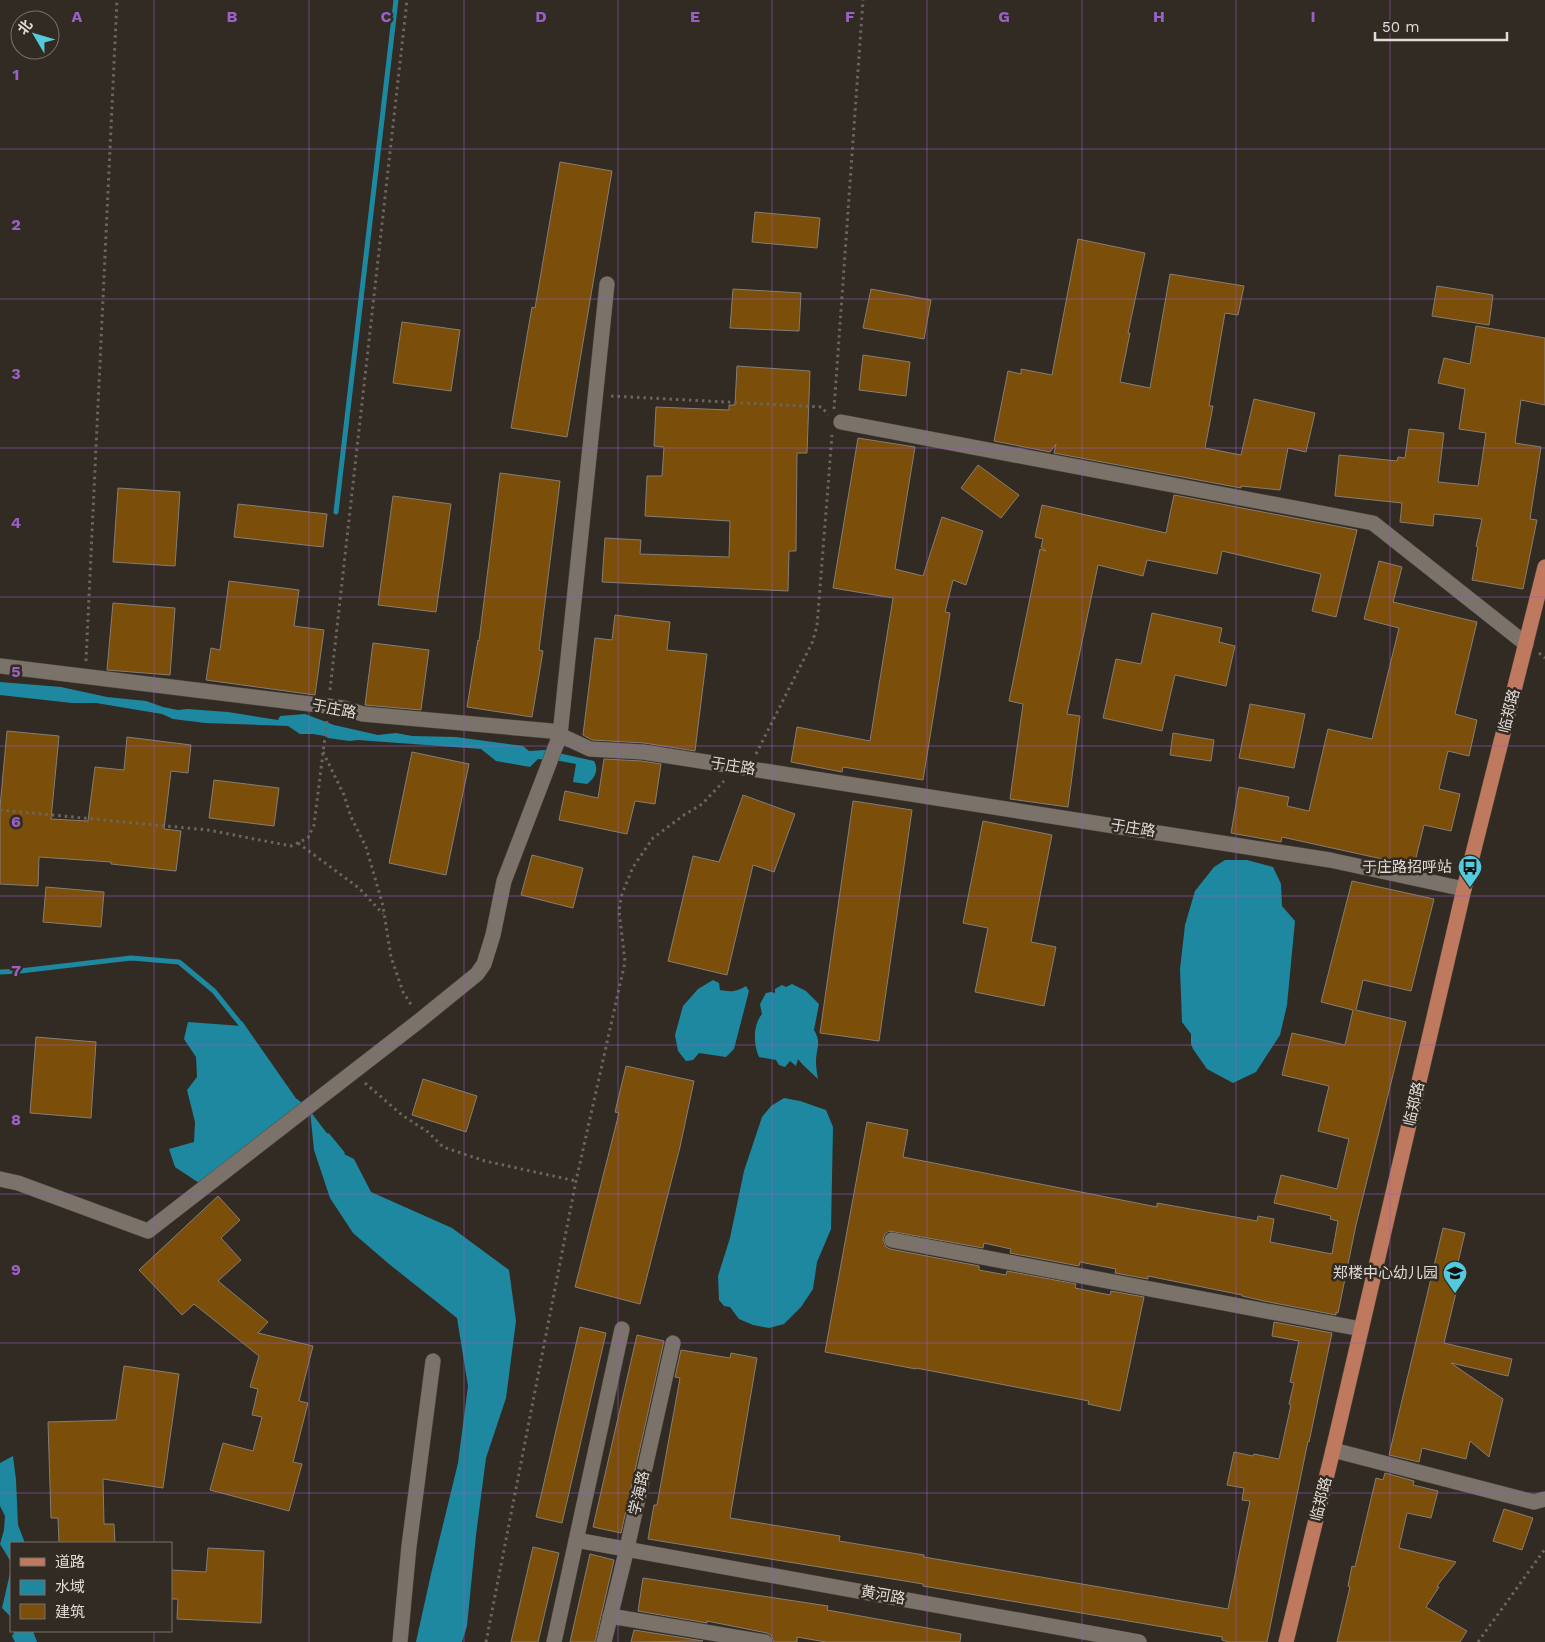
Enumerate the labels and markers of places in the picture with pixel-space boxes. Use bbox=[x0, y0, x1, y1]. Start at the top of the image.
bus stop icon: 于庄路招呼站 bbox=[1457, 854, 1483, 888]
place label: 于庄路招呼站 bbox=[1362, 858, 1452, 876]
school or university icon: 郑楼中心幼儿园 bbox=[1442, 1260, 1468, 1294]
place label: 郑楼中心幼儿园 bbox=[1333, 1264, 1438, 1282]

